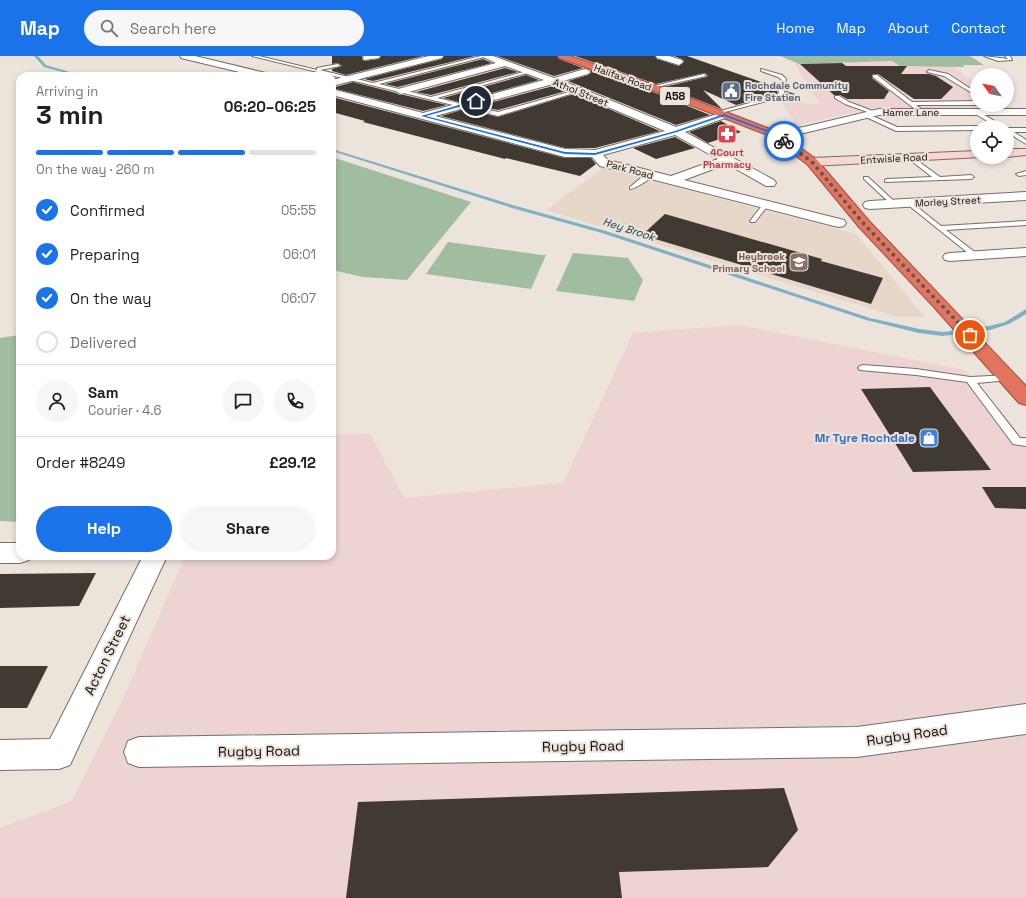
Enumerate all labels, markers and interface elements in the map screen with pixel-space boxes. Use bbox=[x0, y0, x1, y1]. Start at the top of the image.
search box bbox=[84, 10, 364, 46]
text: Map bbox=[20, 16, 60, 41]
icon: search bbox=[98, 17, 120, 39]
text: Search here bbox=[130, 19, 216, 38]
text: Home bbox=[776, 19, 814, 37]
text: Map bbox=[836, 19, 866, 37]
text: About bbox=[888, 19, 929, 37]
text: Contact bbox=[951, 19, 1006, 37]
street label: Halifax Road bbox=[592, 61, 653, 94]
north arrow bbox=[970, 68, 1014, 112]
map controls bbox=[970, 68, 1014, 164]
street label: Athol Street bbox=[551, 75, 611, 110]
place label: Rochdale Community Fire Station bbox=[745, 79, 848, 104]
public building icon: Rochdale Community Fire Station bbox=[720, 80, 742, 102]
text: Arriving in bbox=[36, 83, 98, 100]
pin bbox=[459, 84, 493, 118]
road number: A58 bbox=[660, 87, 690, 105]
icon: home bbox=[465, 90, 487, 112]
text: 06:20–06:25 bbox=[224, 97, 316, 116]
text: 3 min bbox=[36, 98, 104, 132]
street label: Hamer Lane bbox=[883, 106, 939, 119]
button: locate bbox=[970, 120, 1014, 164]
courier bbox=[764, 121, 804, 161]
pharmacy icon: 4Court Pharmacy bbox=[716, 123, 738, 145]
icon: bike bbox=[773, 130, 795, 152]
place label: 4Court Pharmacy bbox=[703, 146, 751, 171]
street label: Entwisle Road bbox=[860, 150, 928, 167]
street label: Park Road bbox=[605, 157, 655, 182]
text: On the way · 260 m bbox=[36, 161, 154, 178]
street label: Morley Street bbox=[915, 193, 982, 210]
icon: check bbox=[36, 199, 58, 221]
text: Confirmed bbox=[70, 201, 145, 220]
text: 05:55 bbox=[281, 202, 316, 219]
water label: Hey Brook bbox=[601, 214, 658, 244]
icon: check bbox=[36, 243, 58, 265]
text: Preparing bbox=[70, 245, 140, 264]
text: 06:01 bbox=[283, 246, 316, 263]
place label: Heybrook Primary School bbox=[712, 250, 785, 275]
school or university icon: Heybrook Primary School bbox=[788, 251, 810, 273]
icon: check bbox=[36, 287, 58, 309]
text: On the way bbox=[70, 289, 151, 308]
text: 06:07 bbox=[281, 290, 316, 307]
pin bbox=[953, 318, 987, 352]
icon: bag bbox=[959, 324, 981, 346]
text: Delivered bbox=[70, 333, 137, 352]
button: person bbox=[36, 380, 78, 422]
button: chat bbox=[222, 380, 264, 422]
button: phone bbox=[274, 380, 316, 422]
text: Sam bbox=[88, 383, 119, 402]
text: Courier · 4.6 bbox=[88, 402, 161, 419]
shop icon: Mr Tyre Rochdale bbox=[918, 427, 940, 449]
place label: Mr Tyre Rochdale bbox=[815, 430, 915, 446]
text: Order #8249 bbox=[36, 453, 125, 472]
text: £29.12 bbox=[269, 453, 316, 472]
button: Help bbox=[36, 506, 172, 552]
button: Share bbox=[180, 506, 316, 552]
street label: Acton Street bbox=[80, 612, 134, 698]
street label: Rugby Road bbox=[865, 720, 949, 750]
street label: Rugby Road bbox=[542, 736, 624, 756]
street label: Rugby Road bbox=[218, 741, 300, 761]

